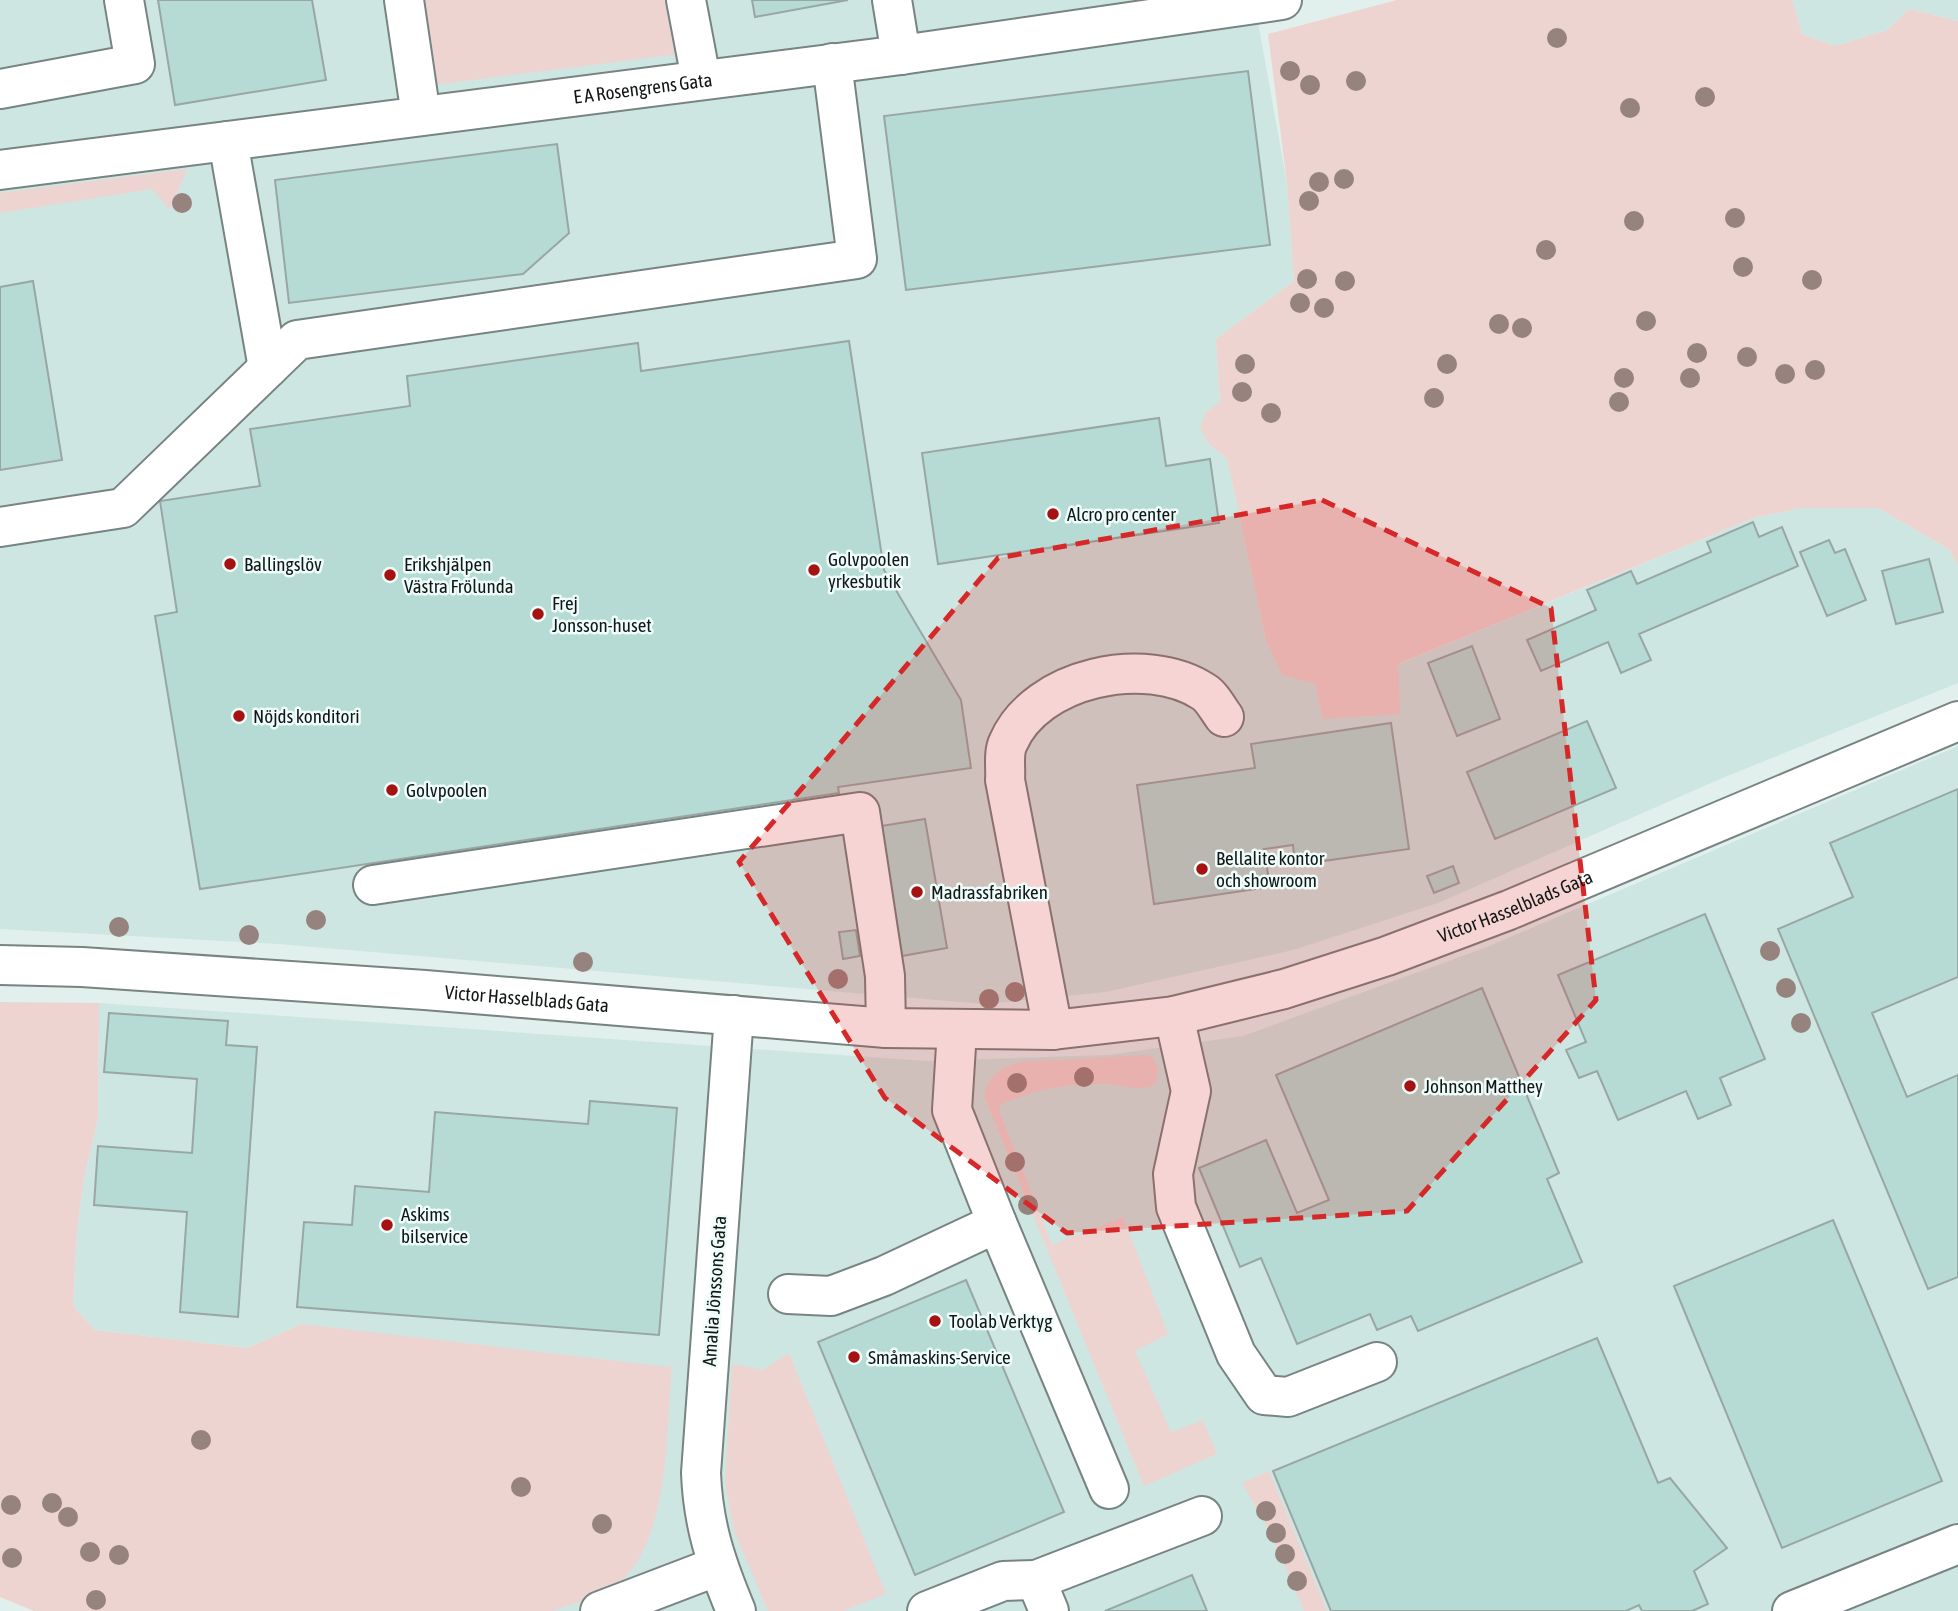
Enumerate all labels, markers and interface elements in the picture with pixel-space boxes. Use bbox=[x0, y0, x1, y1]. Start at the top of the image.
street label: E A Rosengrens Gata bbox=[572, 68, 714, 108]
place label: Alcro pro center bbox=[1067, 503, 1176, 525]
marker: Alcro pro center bbox=[1045, 506, 1061, 522]
place label: Golvpoolen yrkesbutik bbox=[828, 548, 909, 592]
place label: Ballingslöv bbox=[244, 553, 322, 575]
place label: Erikshjälpen Västra Frölunda bbox=[404, 553, 514, 597]
marker: Ballingslöv bbox=[222, 556, 238, 572]
marker: Golvpoolen yrkesbutik bbox=[806, 562, 822, 578]
marker: Erikshjälpen Västra Frölunda bbox=[382, 567, 398, 583]
place label: Frej Jonsson-huset bbox=[552, 592, 652, 636]
marker: Frej Jonsson-huset bbox=[530, 606, 546, 622]
place label: Nöjds konditori bbox=[253, 705, 360, 727]
marker: Nöjds konditori bbox=[231, 708, 247, 724]
place label: Golvpoolen bbox=[406, 779, 487, 801]
marker: Golvpoolen bbox=[384, 782, 400, 798]
place label: Bellalite kontor och showroom bbox=[1216, 847, 1325, 891]
marker: Bellalite kontor och showroom bbox=[1194, 861, 1210, 877]
street label: Victor Hasselblads Gata bbox=[1435, 865, 1596, 947]
place label: Madrassfabriken bbox=[931, 881, 1048, 903]
marker: Madrassfabriken bbox=[909, 884, 925, 900]
street label: Victor Hasselblads Gata bbox=[444, 981, 610, 1016]
place label: Johnson Matthey bbox=[1424, 1075, 1543, 1097]
marker: Johnson Matthey bbox=[1402, 1078, 1418, 1094]
place label: Askims bilservice bbox=[401, 1203, 468, 1247]
street label: Amalia Jönssons Gata bbox=[698, 1215, 730, 1367]
marker: Askims bilservice bbox=[379, 1217, 395, 1233]
place label: Toolab Verktyg bbox=[949, 1310, 1053, 1332]
marker: Toolab Verktyg bbox=[927, 1313, 943, 1329]
place label: Småmaskins-Service bbox=[868, 1346, 1011, 1368]
marker: Småmaskins-Service bbox=[846, 1349, 862, 1365]

